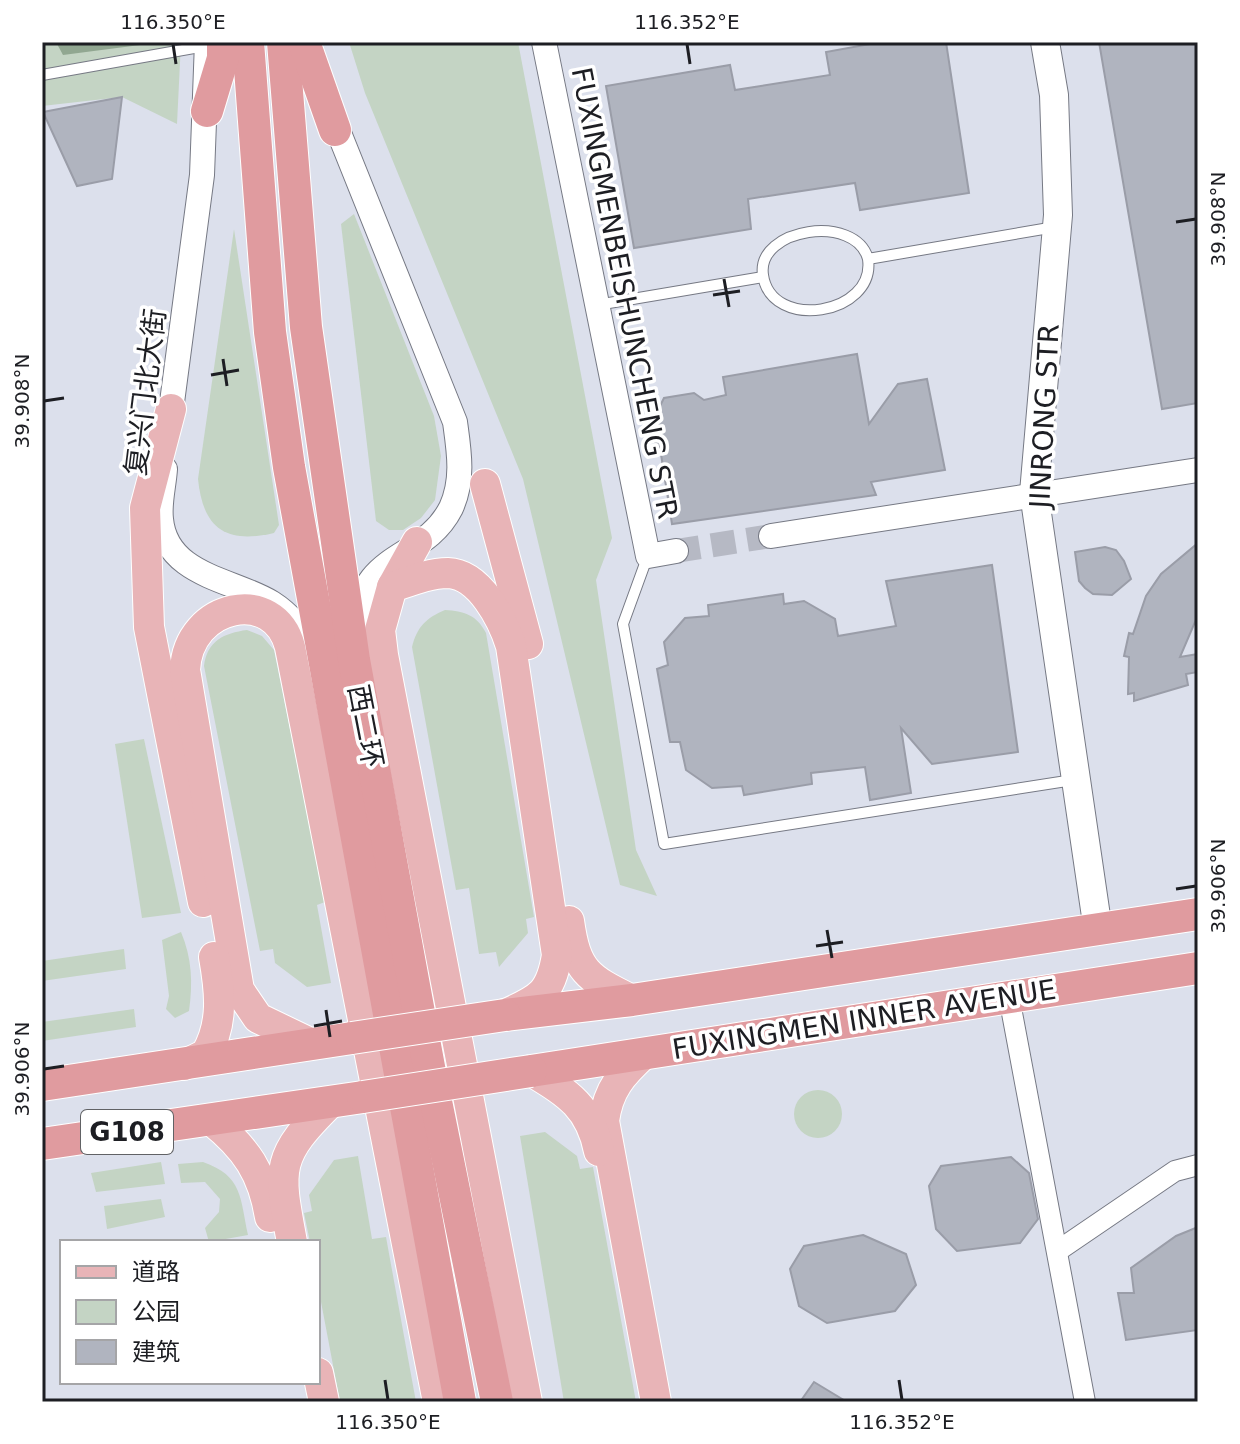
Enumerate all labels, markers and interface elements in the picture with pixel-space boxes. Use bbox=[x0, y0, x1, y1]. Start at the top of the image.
text: 116.350°E bbox=[120, 10, 226, 34]
text: 116.352°E bbox=[634, 10, 740, 34]
street label: FUXINGMENBEISHUNCHENG STR bbox=[565, 65, 685, 522]
text: 39.908°N bbox=[1206, 172, 1230, 266]
street label: 复兴门北大街 bbox=[119, 307, 172, 477]
street label: JINRONG STR bbox=[1023, 323, 1066, 511]
text: 39.908°N bbox=[10, 354, 34, 448]
street label: 西二环 bbox=[341, 682, 390, 770]
text: 39.906°N bbox=[1206, 839, 1230, 933]
street label: FUXINGMEN INNER AVENUE bbox=[670, 973, 1058, 1066]
text: 39.906°N bbox=[10, 1022, 34, 1116]
road number: G108 bbox=[81, 1110, 173, 1154]
legend bbox=[60, 1240, 320, 1384]
text: 道路 bbox=[132, 1258, 180, 1286]
text: 公园 bbox=[132, 1298, 180, 1326]
text: 建筑 bbox=[132, 1338, 180, 1366]
text: 116.350°E bbox=[335, 1410, 441, 1434]
text: 116.352°E bbox=[849, 1410, 955, 1434]

